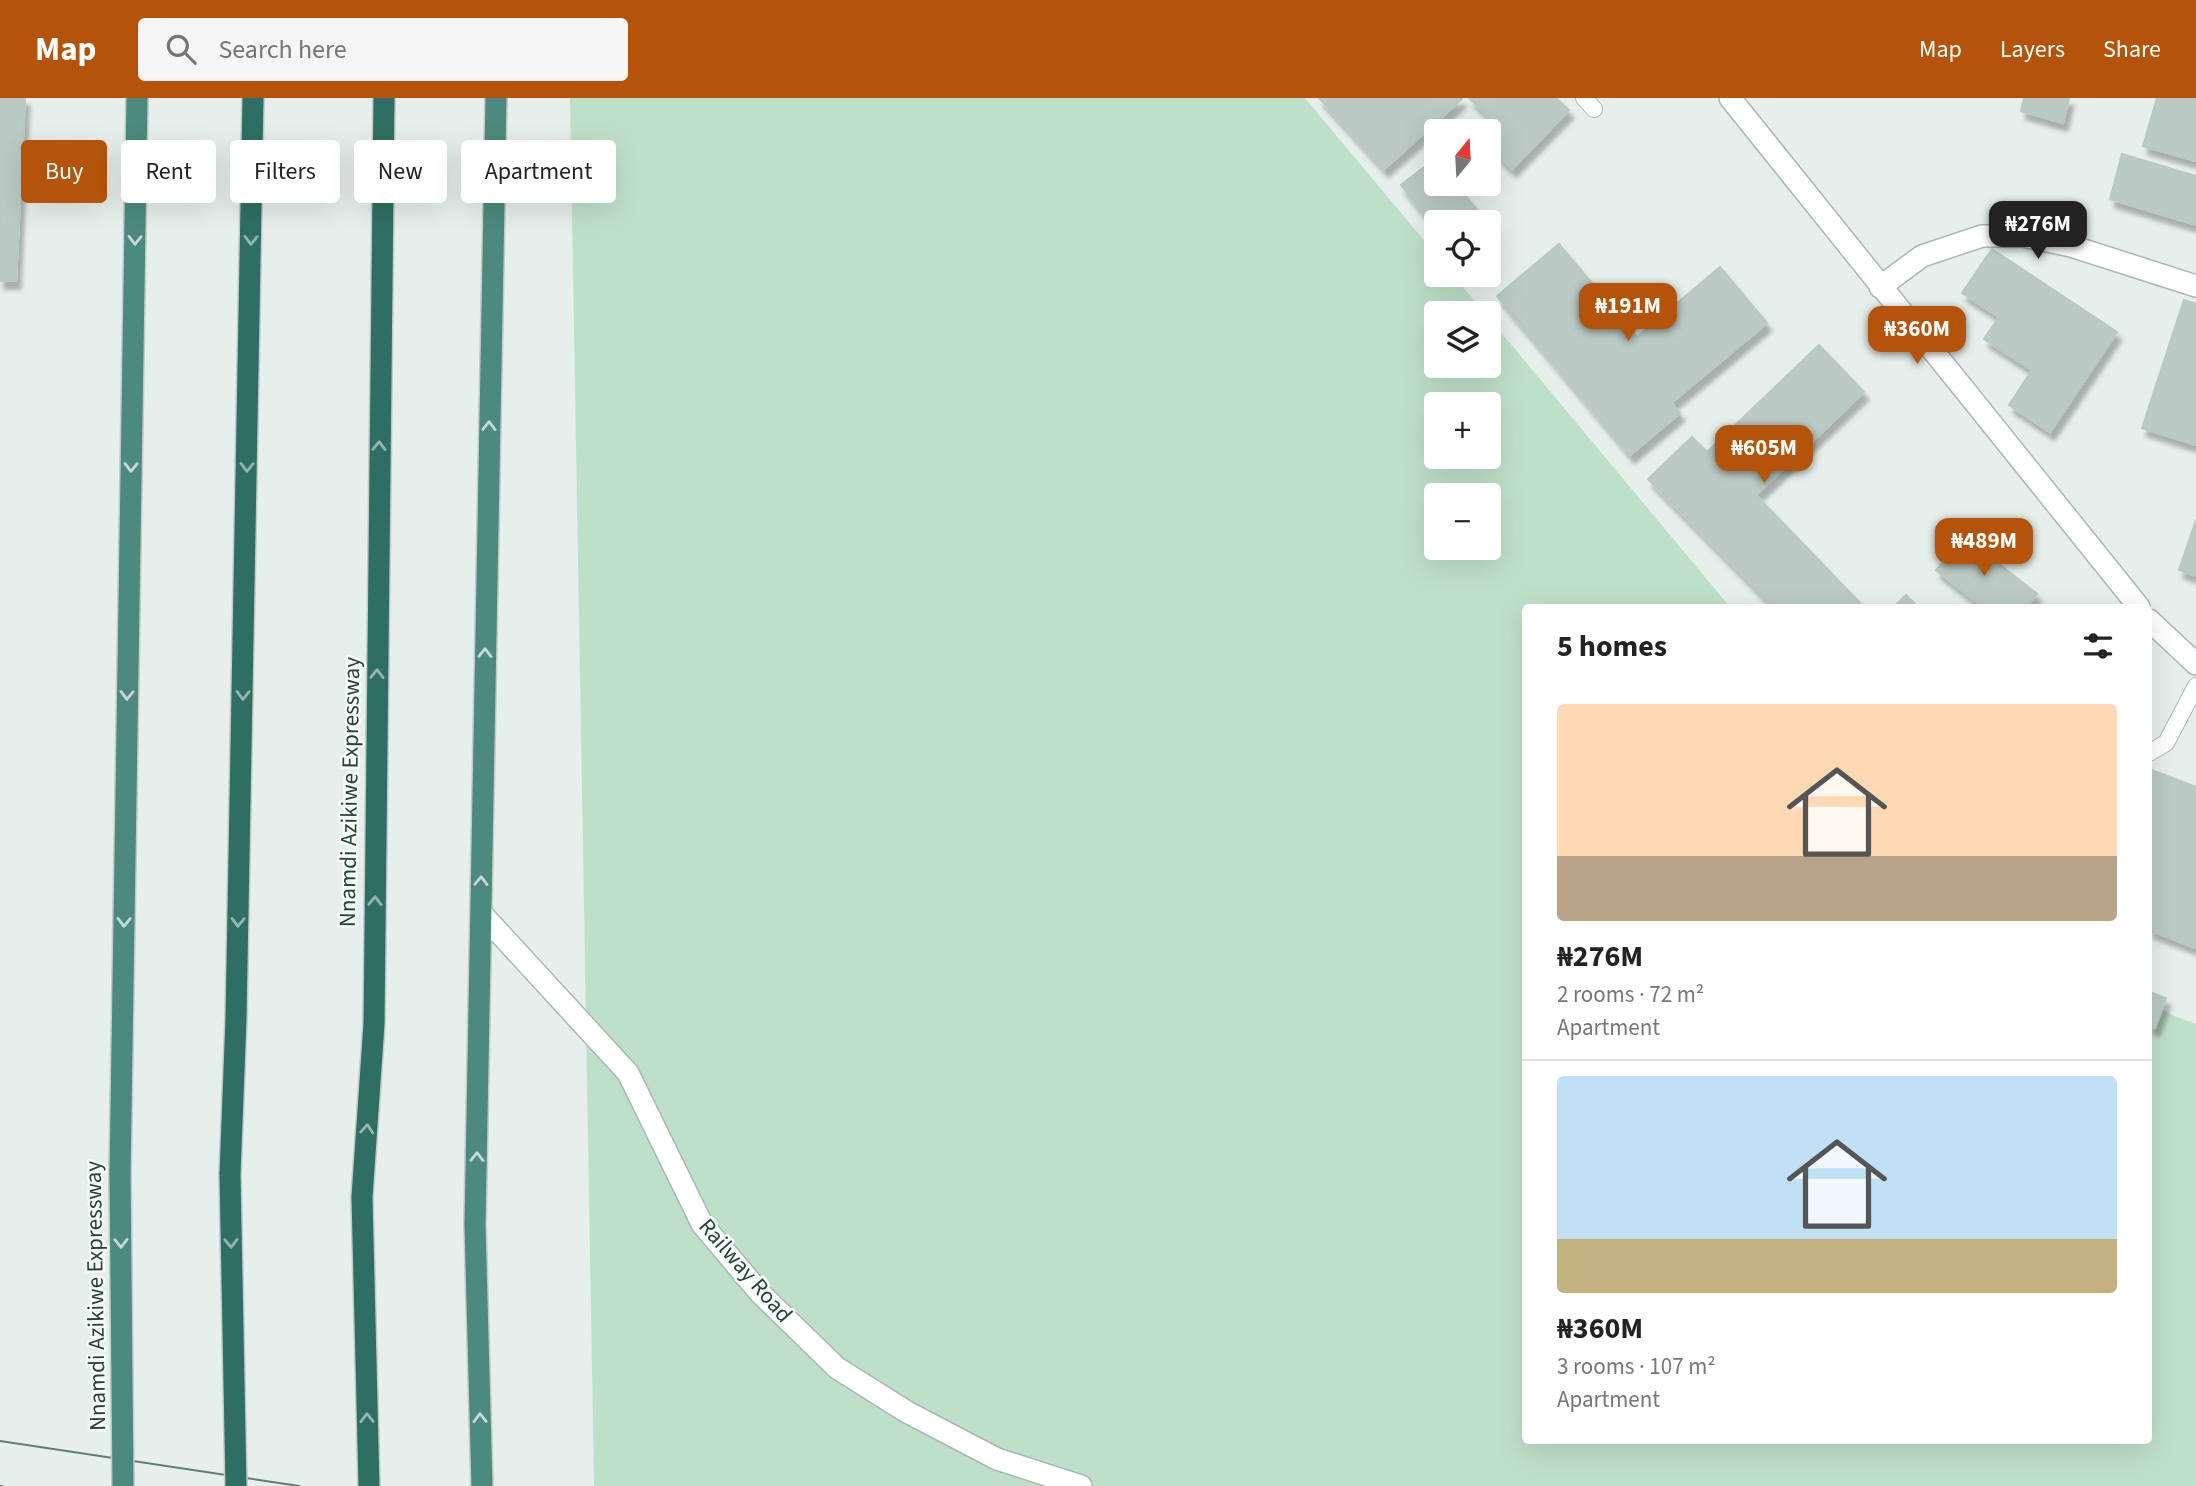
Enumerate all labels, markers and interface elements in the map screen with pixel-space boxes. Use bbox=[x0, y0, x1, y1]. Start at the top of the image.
search box bbox=[138, 18, 628, 81]
text: Map bbox=[35, 26, 96, 73]
icon: search bbox=[162, 30, 200, 68]
text: Search here bbox=[218, 31, 347, 68]
text: Map bbox=[1919, 32, 1962, 67]
text: Layers bbox=[2000, 32, 2065, 67]
text: Share bbox=[2103, 32, 2161, 67]
north arrow bbox=[1424, 119, 1502, 196]
map controls bbox=[1424, 119, 1501, 560]
chip: Buy bbox=[21, 140, 107, 203]
chip: Rent bbox=[121, 140, 216, 203]
chip: Filters bbox=[230, 140, 340, 203]
chip: New bbox=[354, 140, 447, 203]
chip: Apartment bbox=[461, 140, 616, 203]
pin: ₦276M bbox=[1989, 202, 2087, 261]
text: ₦276M bbox=[2005, 207, 2071, 240]
button: locate bbox=[1424, 210, 1501, 287]
one-way arrow bbox=[127, 235, 143, 245]
one-way arrow bbox=[243, 235, 259, 245]
pin: ₦191M bbox=[1579, 284, 1677, 343]
text: ₦191M bbox=[1595, 289, 1661, 322]
button: layers bbox=[1424, 301, 1501, 378]
pin: ₦360M bbox=[1868, 306, 1966, 366]
text: ₦360M bbox=[1884, 312, 1950, 345]
button: + bbox=[1424, 392, 1501, 469]
one-way arrow bbox=[482, 420, 497, 431]
pin: ₦605M bbox=[1715, 426, 1813, 485]
text: ₦605M bbox=[1731, 431, 1797, 464]
one-way arrow bbox=[371, 441, 387, 451]
one-way arrow bbox=[123, 462, 139, 473]
one-way arrow bbox=[239, 462, 255, 473]
button: − bbox=[1424, 483, 1501, 560]
pin: ₦489M bbox=[1935, 518, 2033, 578]
text: ₦489M bbox=[1951, 524, 2017, 557]
text: 5 homes bbox=[1557, 625, 1667, 668]
icon: filters bbox=[2079, 627, 2117, 665]
one-way arrow bbox=[477, 648, 493, 658]
street label: Nnamdi Azikiwe Expressway bbox=[331, 656, 368, 927]
one-way arrow bbox=[369, 668, 385, 679]
one-way arrow bbox=[119, 690, 135, 700]
one-way arrow bbox=[235, 690, 251, 700]
icon: home bbox=[1774, 749, 1900, 875]
one-way arrow bbox=[474, 875, 489, 886]
one-way arrow bbox=[367, 896, 383, 906]
one-way arrow bbox=[116, 917, 131, 928]
one-way arrow bbox=[231, 917, 246, 928]
text: ₦276M bbox=[1557, 935, 1643, 978]
text: 2 rooms · 72 m² bbox=[1557, 978, 1704, 1011]
text: Apartment bbox=[1557, 1011, 1660, 1044]
icon: home bbox=[1774, 1121, 1900, 1247]
one-way arrow bbox=[359, 1123, 374, 1134]
one-way arrow bbox=[469, 1151, 484, 1162]
street label: Nnamdi Azikiwe Expressway bbox=[77, 1160, 114, 1431]
street label: Railway Road bbox=[691, 1211, 800, 1330]
one-way arrow bbox=[224, 1237, 239, 1248]
one-way arrow bbox=[113, 1238, 128, 1249]
text: ₦360M bbox=[1557, 1307, 1643, 1350]
text: 3 rooms · 107 m² bbox=[1557, 1350, 1716, 1383]
text: Apartment bbox=[1557, 1383, 1660, 1416]
one-way arrow bbox=[360, 1412, 375, 1423]
one-way arrow bbox=[472, 1412, 488, 1423]

